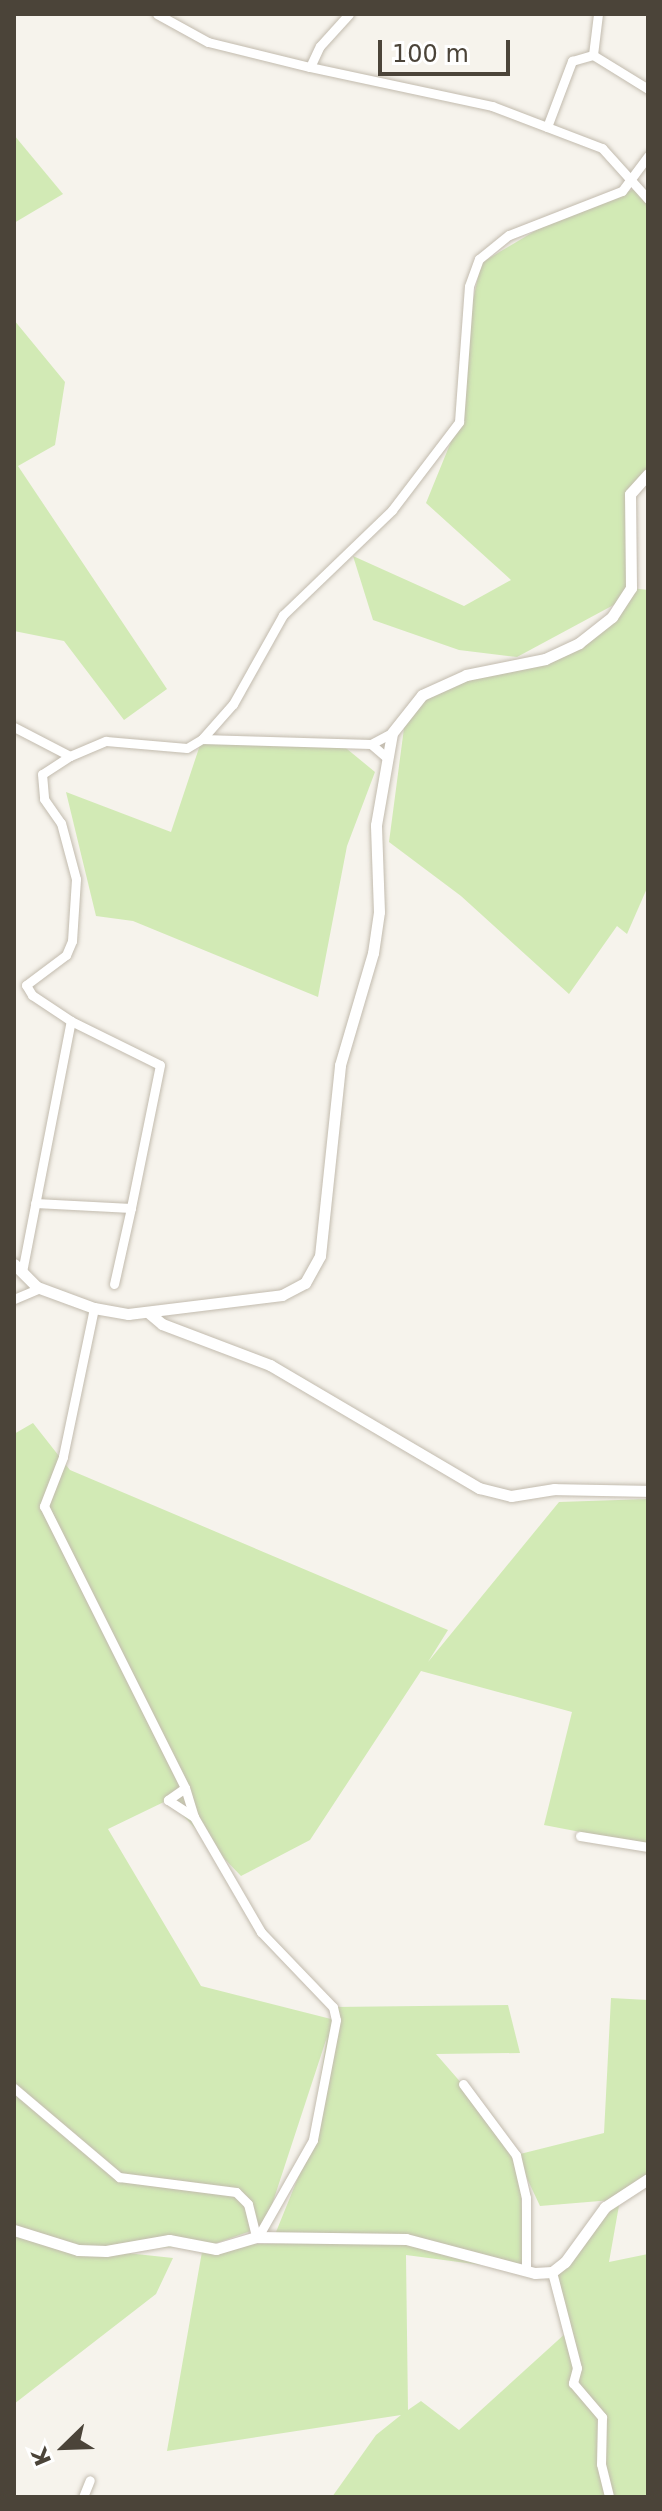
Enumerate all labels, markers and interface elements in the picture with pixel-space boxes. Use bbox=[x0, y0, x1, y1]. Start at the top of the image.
scale bar bbox=[382, 24, 514, 74]
text: 100 m bbox=[392, 40, 469, 68]
north arrow bbox=[24, 2407, 104, 2487]
text: K bbox=[27, 2444, 56, 2469]

